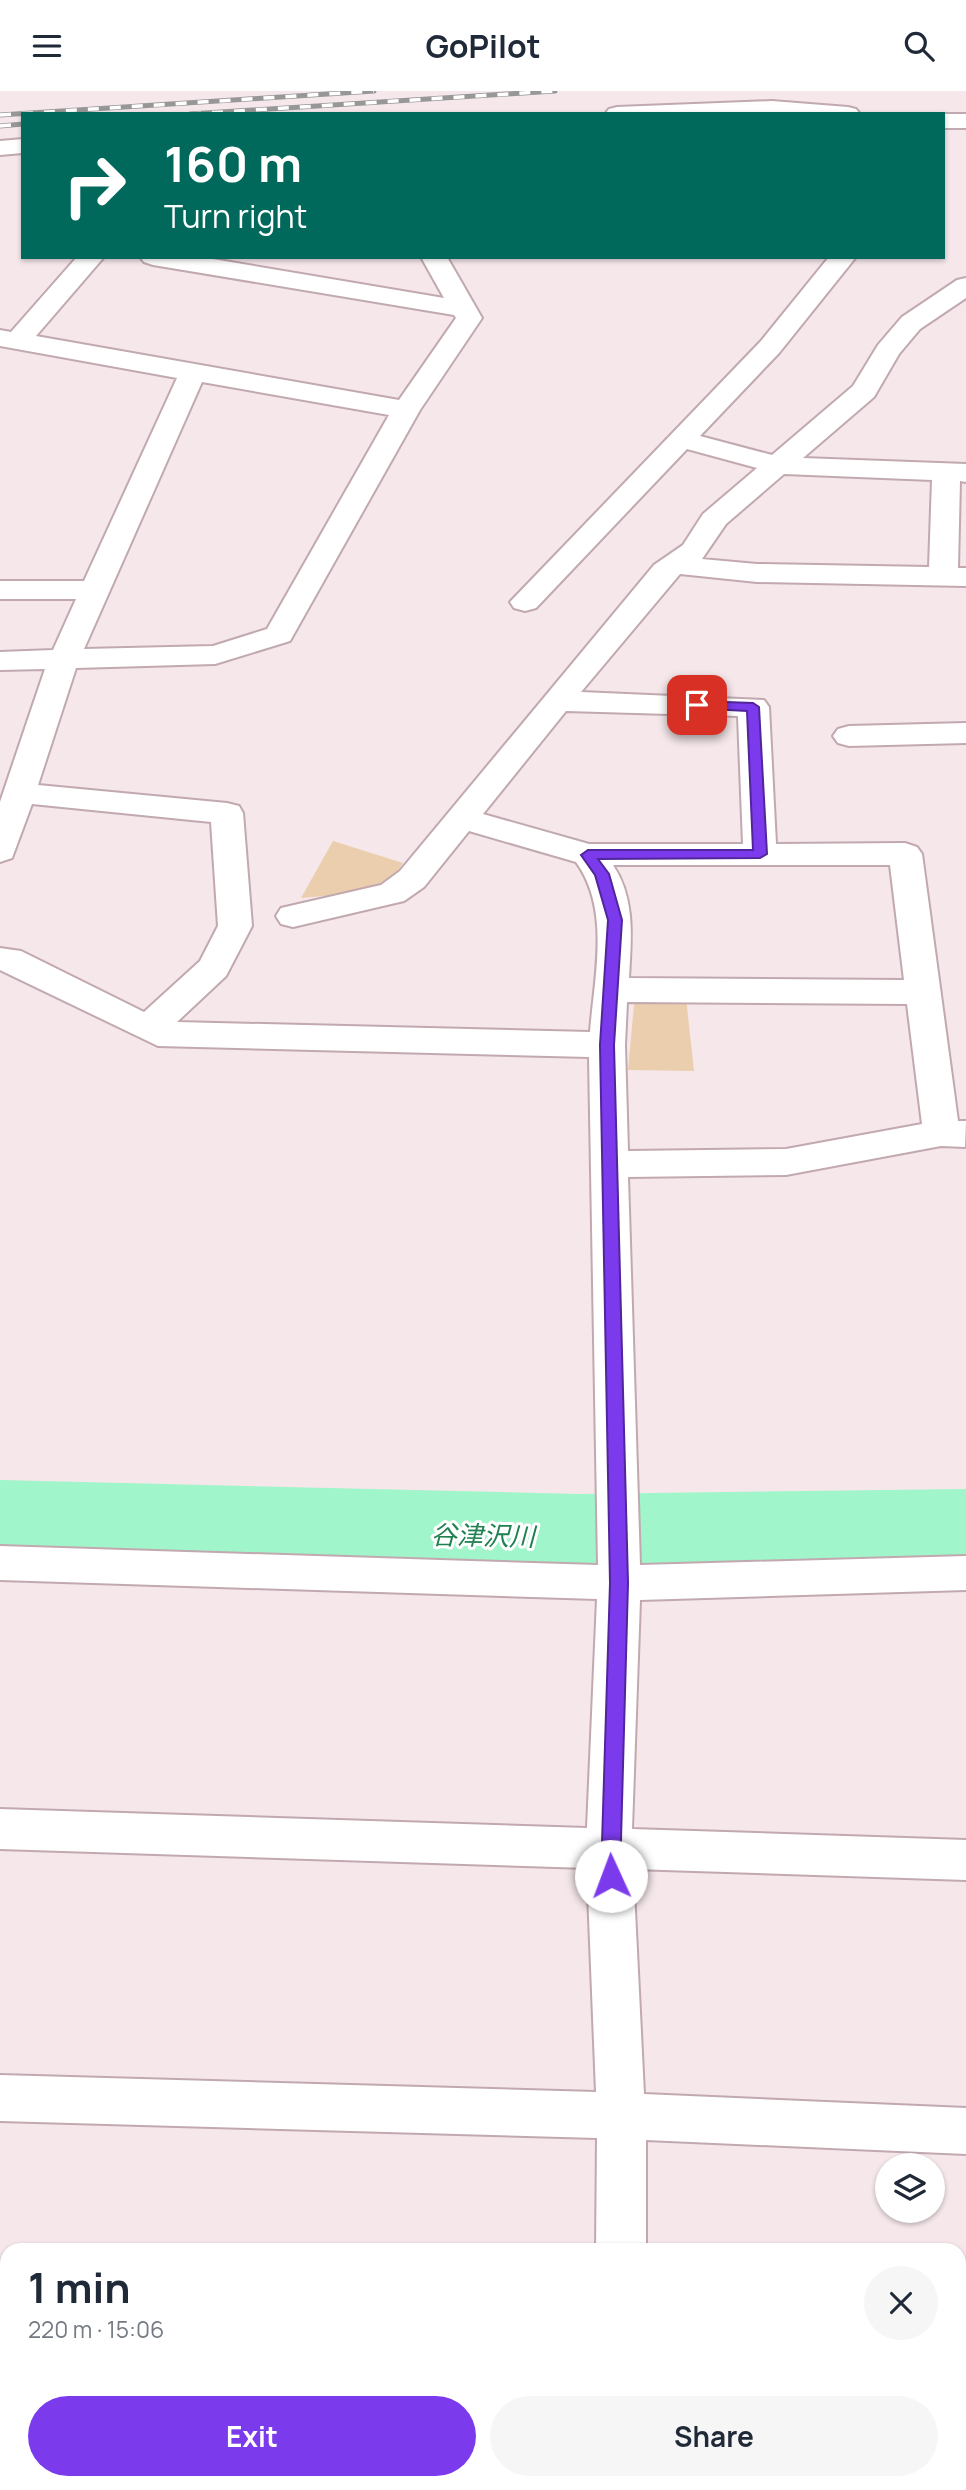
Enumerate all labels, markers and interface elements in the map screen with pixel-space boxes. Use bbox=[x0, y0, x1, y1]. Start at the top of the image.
text: GoPilot bbox=[425, 24, 541, 68]
icon: menu bbox=[28, 27, 66, 65]
icon: search bbox=[900, 27, 938, 65]
text: 160 m bbox=[164, 130, 302, 197]
icon: right bbox=[49, 140, 140, 231]
text: Turn right bbox=[164, 194, 307, 238]
pin bbox=[667, 675, 727, 735]
icon: arrive bbox=[678, 686, 716, 724]
water label: 谷津沢川 bbox=[431, 1516, 538, 1554]
position arrow bbox=[574, 1839, 648, 1913]
map controls bbox=[875, 2153, 945, 2223]
button: layers bbox=[875, 2153, 945, 2223]
text: 1 min bbox=[28, 2258, 131, 2316]
button: close bbox=[864, 2266, 938, 2340]
text: 220 m · 15:06 bbox=[28, 2313, 164, 2345]
button: Exit bbox=[28, 2396, 476, 2476]
button: Share bbox=[490, 2396, 938, 2476]

